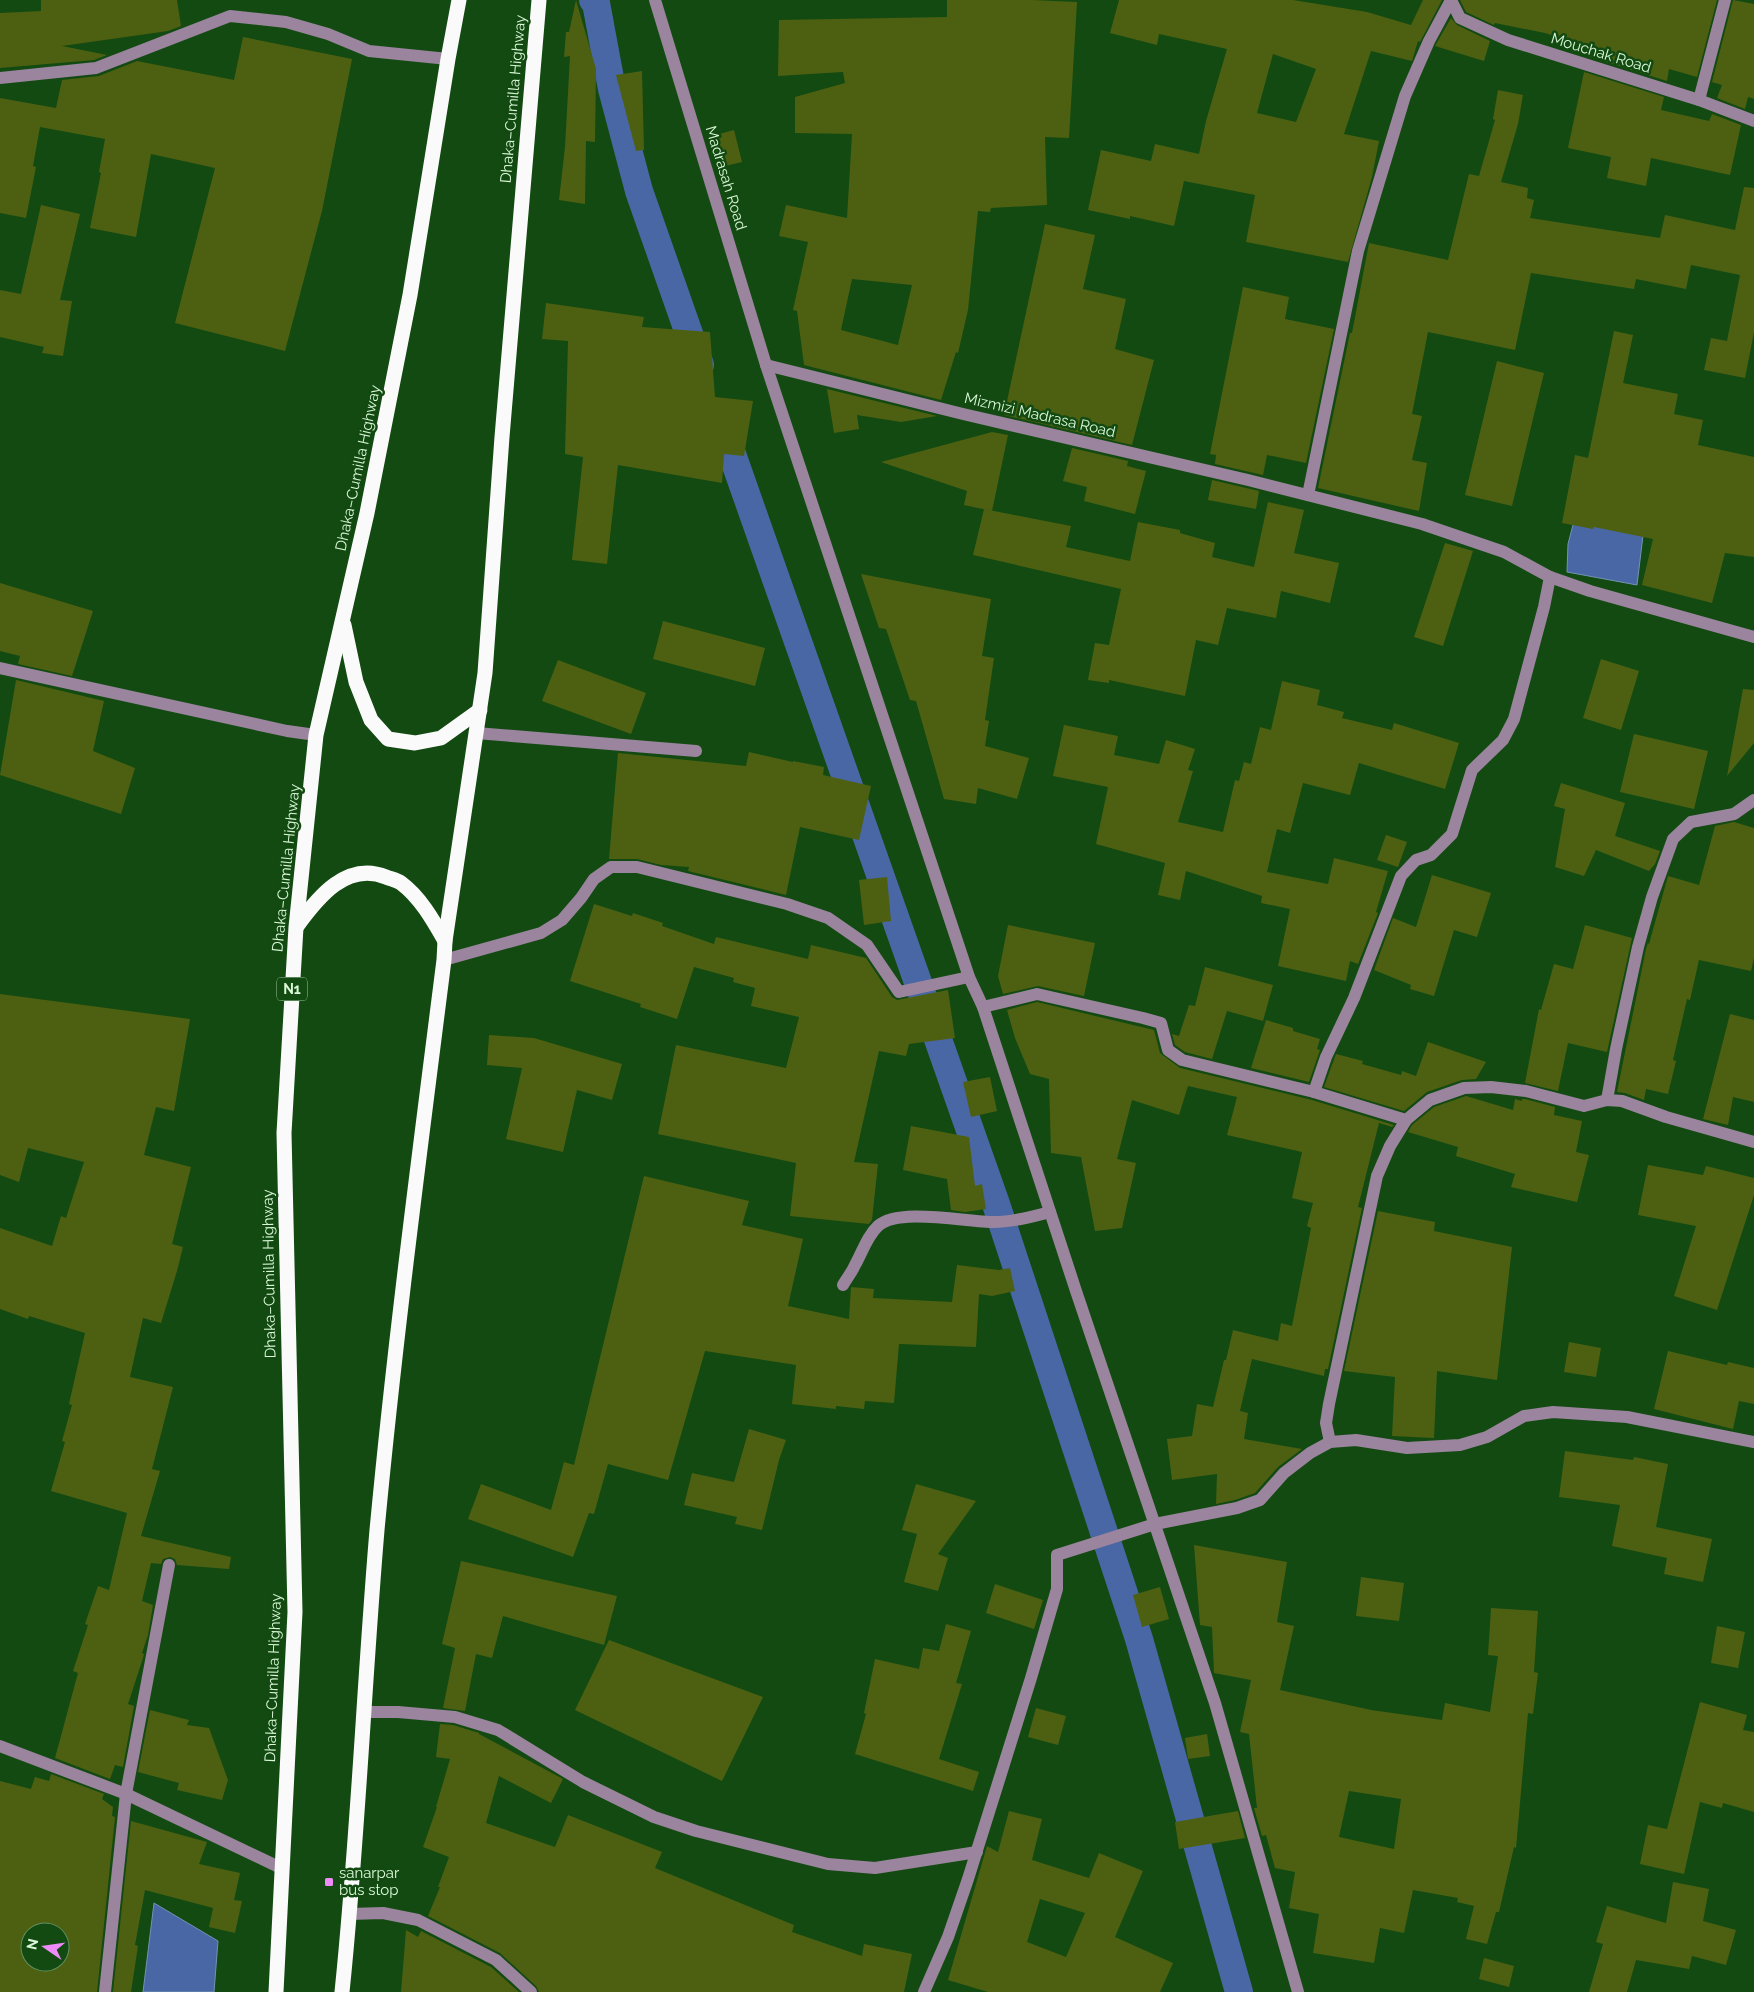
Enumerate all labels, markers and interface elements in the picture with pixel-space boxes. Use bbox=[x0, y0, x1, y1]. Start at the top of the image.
street label: Dhaka–Cumilla Highway bbox=[497, 14, 529, 184]
street label: Mouchak Road bbox=[1549, 29, 1653, 77]
street label: Madrasah Road bbox=[702, 124, 750, 232]
street label: Dhaka–Cumilla Highway bbox=[332, 383, 384, 553]
street label: Mizmizi Madrasa Road bbox=[963, 389, 1117, 441]
street label: Dhaka–Cumilla Highway bbox=[268, 783, 304, 953]
road number: N1 bbox=[277, 978, 307, 1001]
street label: Dhaka–Cumilla Highway bbox=[259, 1189, 279, 1359]
street label: Dhaka–Cumilla Highway bbox=[261, 1593, 285, 1763]
place label: sanarpar bus stop bbox=[339, 1864, 400, 1899]
marker: sanarpar bus stop bbox=[323, 1876, 335, 1888]
north arrow bbox=[20, 1922, 70, 1972]
text: N bbox=[23, 1937, 41, 1951]

